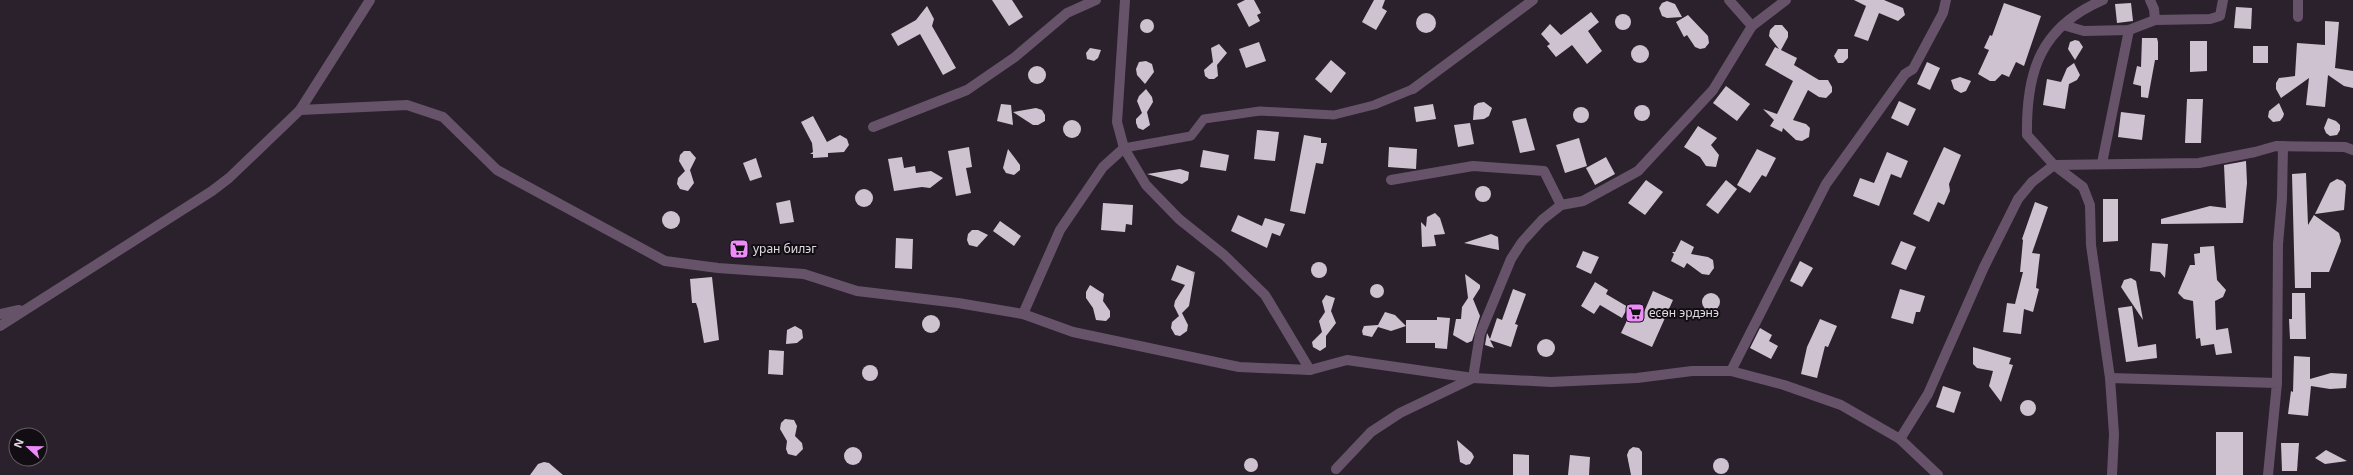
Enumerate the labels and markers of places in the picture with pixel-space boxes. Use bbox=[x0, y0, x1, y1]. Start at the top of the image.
supermarket icon: уран билэг bbox=[728, 238, 750, 260]
place label: уран билэг bbox=[753, 240, 816, 257]
supermarket icon: есөн эрдэнэ bbox=[1624, 302, 1646, 324]
place label: есөн эрдэнэ bbox=[1649, 304, 1719, 321]

